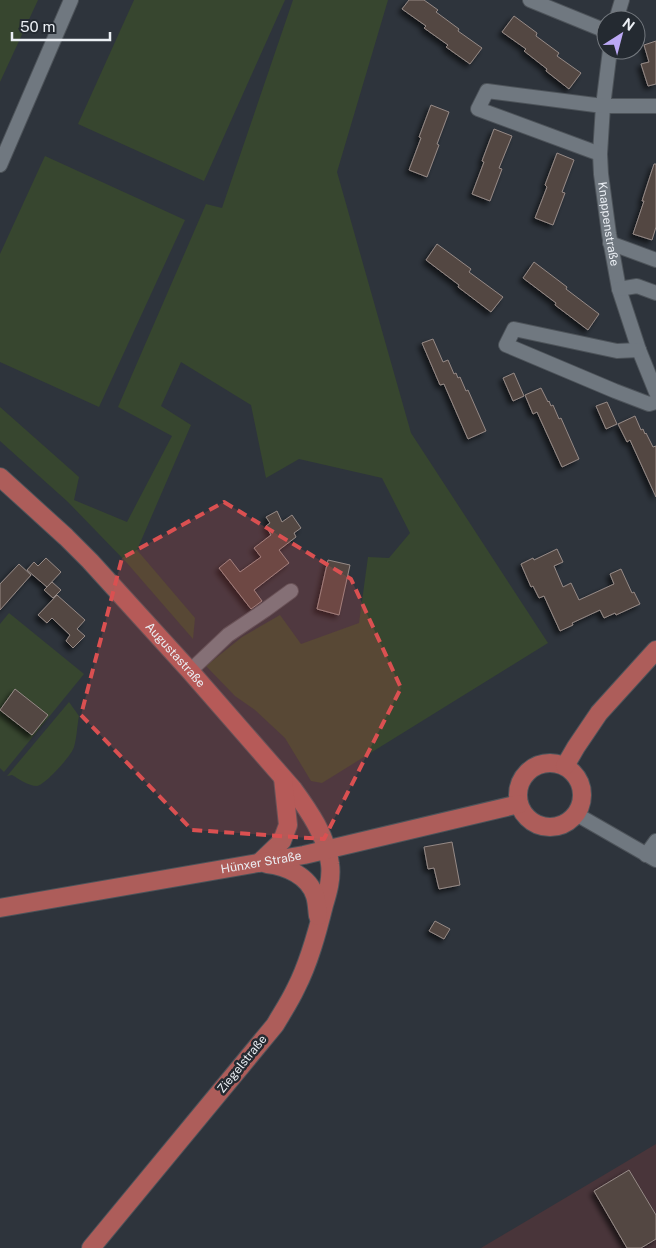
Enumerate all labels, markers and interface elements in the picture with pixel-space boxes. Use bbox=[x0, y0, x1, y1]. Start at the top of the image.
scale bar bbox=[12, 10, 110, 42]
north arrow bbox=[596, 10, 646, 60]
text: N bbox=[620, 15, 638, 34]
text: 50 m bbox=[20, 18, 55, 35]
street label: Knappenstraße bbox=[595, 181, 622, 268]
street label: Augustastraße bbox=[142, 620, 208, 690]
street label: Hünxer Straße bbox=[220, 849, 303, 876]
street label: Ziegelstraße bbox=[214, 1032, 270, 1096]

